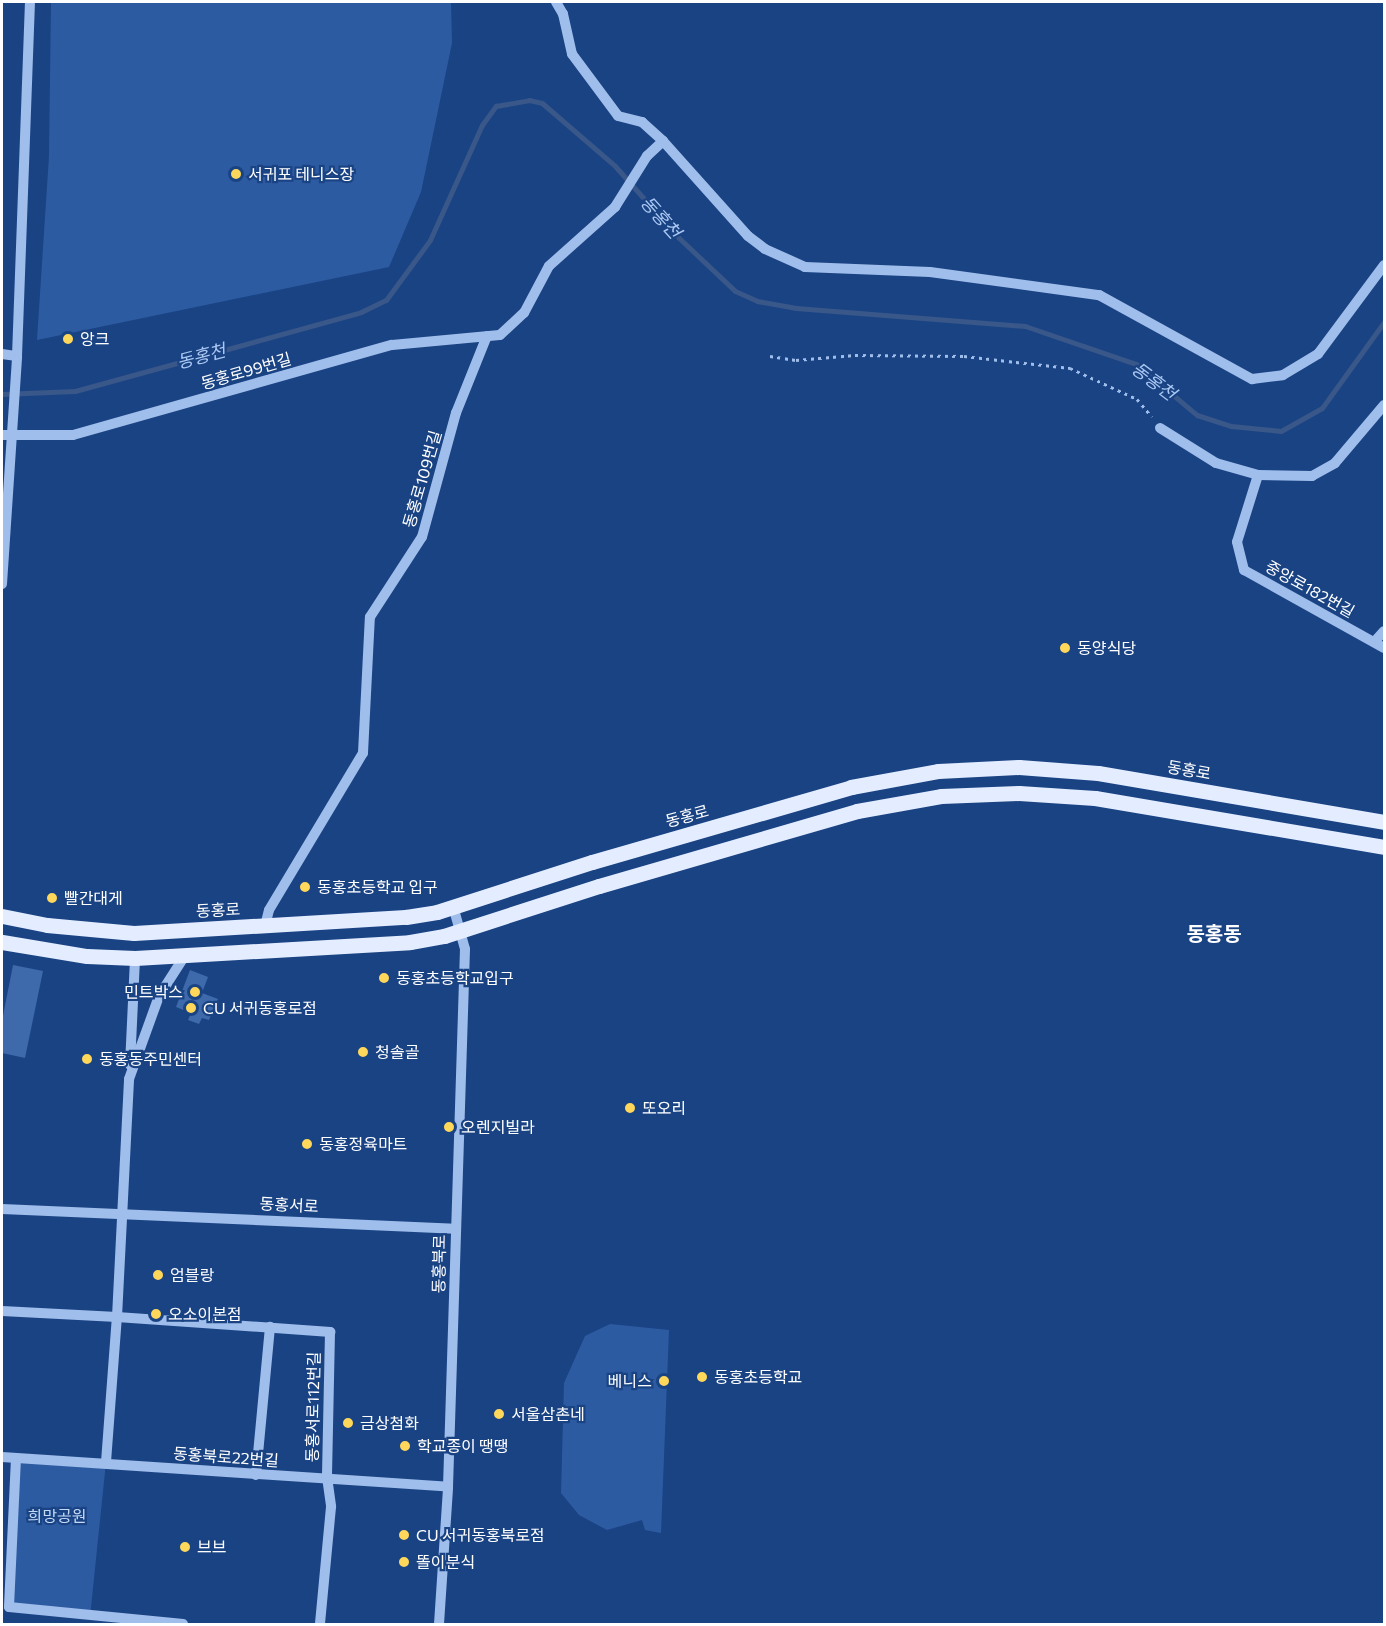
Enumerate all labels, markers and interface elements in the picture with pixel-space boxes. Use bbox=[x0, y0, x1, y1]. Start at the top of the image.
place label: 서귀포 테니스장 bbox=[248, 164, 354, 184]
marker: 서귀포 테니스장 bbox=[229, 167, 243, 181]
water label: 동홍천 bbox=[636, 191, 686, 243]
place label: 앙크 bbox=[80, 329, 109, 349]
marker: 앙크 bbox=[61, 332, 75, 346]
water label: 동홍천 bbox=[174, 339, 228, 373]
street label: 동홍로99번길 bbox=[199, 349, 293, 393]
water label: 동홍천 bbox=[1128, 357, 1180, 405]
street label: 동홍로109번길 bbox=[399, 428, 445, 530]
street label: 중앙로182번길 bbox=[1262, 557, 1358, 621]
place label: 동양식당 bbox=[1077, 638, 1136, 658]
marker: 동양식당 bbox=[1058, 641, 1072, 655]
street label: 동홍로 bbox=[1166, 757, 1212, 783]
street label: 동홍로 bbox=[663, 801, 711, 831]
place label: 동홍초등학교 입구 bbox=[317, 877, 438, 897]
marker: 동홍초등학교 입구 bbox=[298, 880, 312, 894]
place label: 빨간대게 bbox=[64, 888, 123, 908]
marker: 빨간대게 bbox=[45, 891, 59, 905]
street label: 동홍로 bbox=[195, 899, 241, 921]
district label: 동홍동 bbox=[1186, 921, 1242, 945]
place label: 동홍초등학교입구 bbox=[396, 968, 514, 988]
marker: 동홍초등학교입구 bbox=[377, 971, 391, 985]
place label: 민트박스 bbox=[124, 982, 183, 1002]
marker: 민트박스 bbox=[188, 985, 202, 999]
place label: CU 서귀동홍로점 bbox=[203, 998, 317, 1018]
marker: CU 서귀동홍로점 bbox=[184, 1001, 198, 1015]
place label: 청솔골 bbox=[375, 1042, 419, 1062]
marker: 청솔골 bbox=[356, 1045, 370, 1059]
place label: 동홍동주민센터 bbox=[99, 1049, 202, 1069]
marker: 동홍동주민센터 bbox=[80, 1052, 94, 1066]
place label: 또오리 bbox=[642, 1098, 686, 1118]
marker: 또오리 bbox=[623, 1101, 637, 1115]
place label: 오렌지빌라 bbox=[461, 1117, 535, 1137]
marker: 오렌지빌라 bbox=[442, 1120, 456, 1134]
place label: 동홍정육마트 bbox=[319, 1134, 407, 1154]
marker: 동홍정육마트 bbox=[300, 1137, 314, 1151]
street label: 동홍서로 bbox=[259, 1194, 319, 1216]
street label: 동홍북로 bbox=[429, 1234, 449, 1294]
place label: 엄블랑 bbox=[170, 1265, 214, 1285]
marker: 엄블랑 bbox=[151, 1268, 165, 1282]
place label: 오소이본점 bbox=[168, 1304, 242, 1324]
marker: 오소이본점 bbox=[149, 1307, 163, 1321]
street label: 동홍서로112번길 bbox=[302, 1351, 324, 1463]
place label: 동홍초등학교 bbox=[714, 1367, 802, 1387]
marker: 동홍초등학교 bbox=[695, 1370, 709, 1384]
place label: 베니스 bbox=[608, 1371, 652, 1391]
marker: 베니스 bbox=[657, 1374, 671, 1388]
place label: 서울삼촌네 bbox=[511, 1404, 585, 1424]
marker: 서울삼촌네 bbox=[492, 1407, 506, 1421]
place label: 금상첨화 bbox=[360, 1413, 419, 1433]
marker: 금상첨화 bbox=[341, 1416, 355, 1430]
place label: 학교종이 땡땡 bbox=[417, 1436, 508, 1456]
marker: 학교종이 땡땡 bbox=[398, 1439, 412, 1453]
street label: 동홍북로22번길 bbox=[172, 1444, 280, 1470]
park label: 희망공원 bbox=[28, 1506, 86, 1526]
place label: CU 서귀동홍북로점 bbox=[416, 1525, 545, 1545]
marker: CU 서귀동홍북로점 bbox=[397, 1528, 411, 1542]
place label: 브브 bbox=[197, 1537, 226, 1557]
marker: 브브 bbox=[178, 1540, 192, 1554]
place label: 똘이분식 bbox=[416, 1552, 475, 1572]
marker: 똘이분식 bbox=[397, 1555, 411, 1569]

